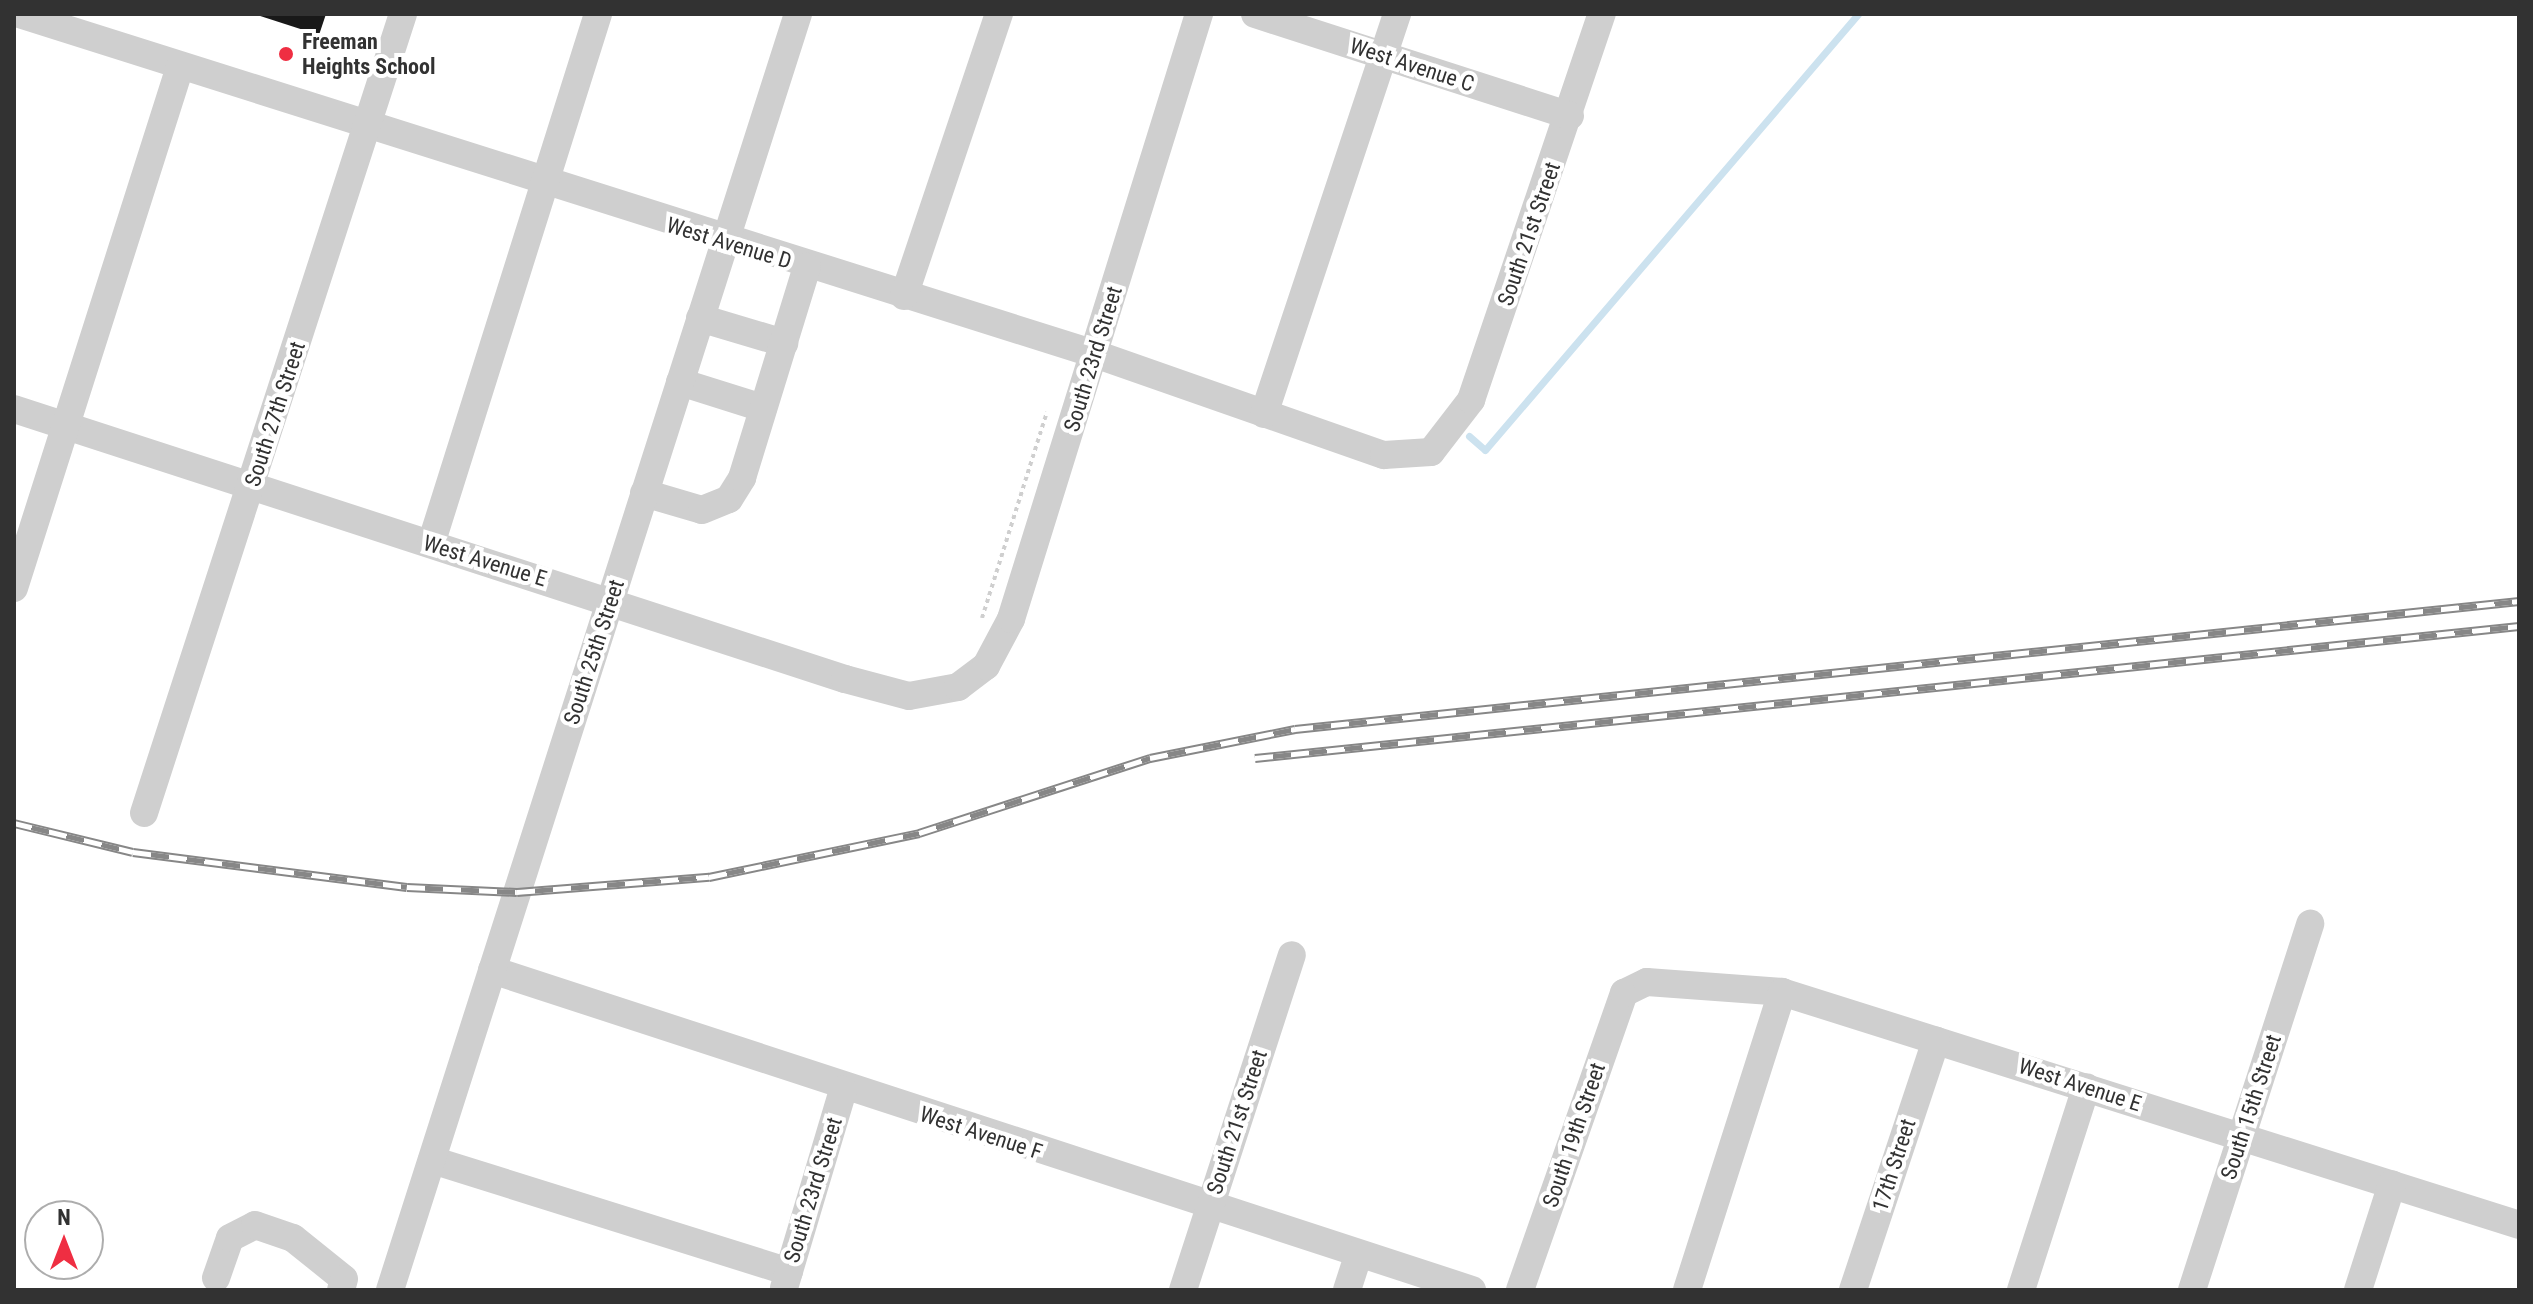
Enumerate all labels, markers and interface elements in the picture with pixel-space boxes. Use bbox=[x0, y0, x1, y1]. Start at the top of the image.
place label: Freeman Heights School bbox=[302, 28, 436, 80]
street label: West Avenue C bbox=[1346, 32, 1478, 98]
marker: Freeman Heights School bbox=[277, 45, 295, 63]
street label: South 21st Street bbox=[1492, 159, 1566, 309]
street label: West Avenue D bbox=[663, 211, 795, 275]
street label: South 23rd Street bbox=[1058, 283, 1128, 435]
street label: South 27th Street bbox=[239, 338, 311, 490]
street label: West Avenue E bbox=[420, 530, 550, 592]
street label: South 25th Street bbox=[558, 576, 630, 728]
street label: South 15th Street bbox=[2215, 1031, 2287, 1183]
street label: South 21st Street bbox=[1201, 1047, 1273, 1197]
street label: West Avenue E bbox=[2015, 1053, 2145, 1117]
street label: South 19th Street bbox=[1537, 1059, 1611, 1211]
street label: West Avenue F bbox=[916, 1101, 1046, 1165]
street label: South 23rd Street bbox=[778, 1114, 848, 1266]
street label: 17th Street bbox=[1867, 1116, 1921, 1214]
north arrow bbox=[24, 1200, 104, 1280]
text: N bbox=[57, 1205, 71, 1230]

